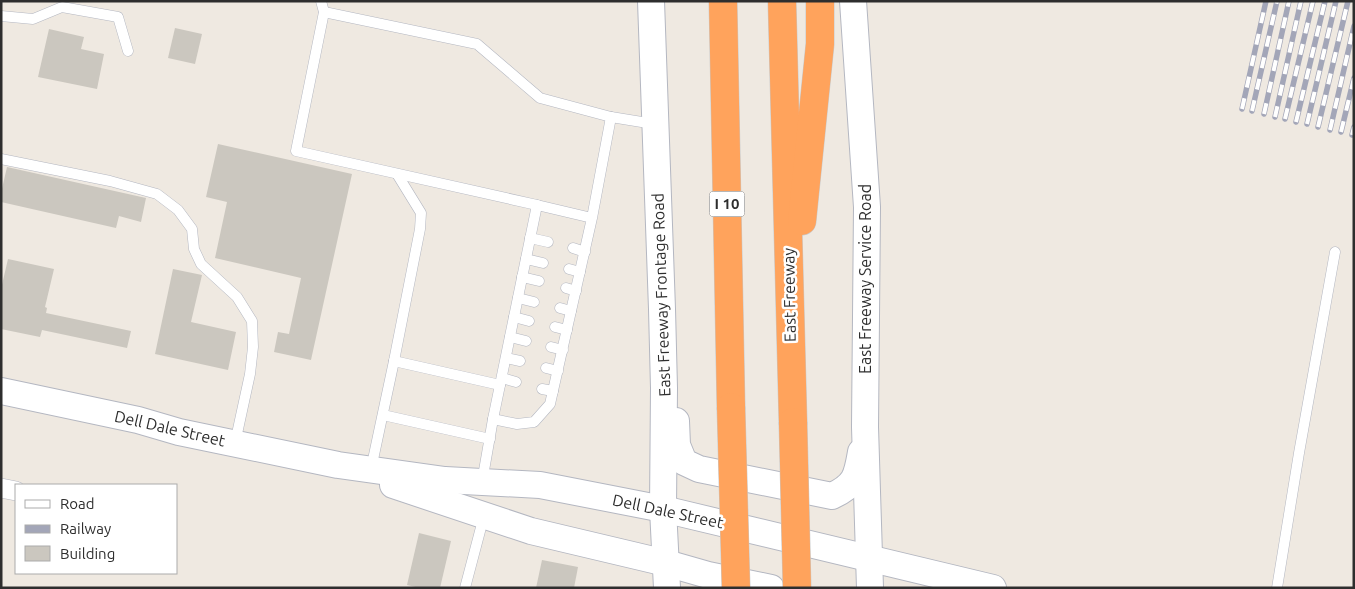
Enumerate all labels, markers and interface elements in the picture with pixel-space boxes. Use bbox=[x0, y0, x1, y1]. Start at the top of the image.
street label: East Freeway Service Road bbox=[856, 184, 874, 374]
road number: I 10 bbox=[710, 192, 744, 216]
street label: East Freeway Frontage Road bbox=[648, 193, 674, 397]
street label: East Freeway bbox=[779, 247, 799, 342]
street label: Dell Dale Street bbox=[113, 407, 228, 450]
legend bbox=[15, 484, 178, 574]
street label: Dell Dale Street bbox=[611, 490, 726, 532]
text: Road bbox=[60, 495, 95, 512]
text: Railway bbox=[60, 520, 111, 537]
text: Building bbox=[60, 545, 115, 562]

